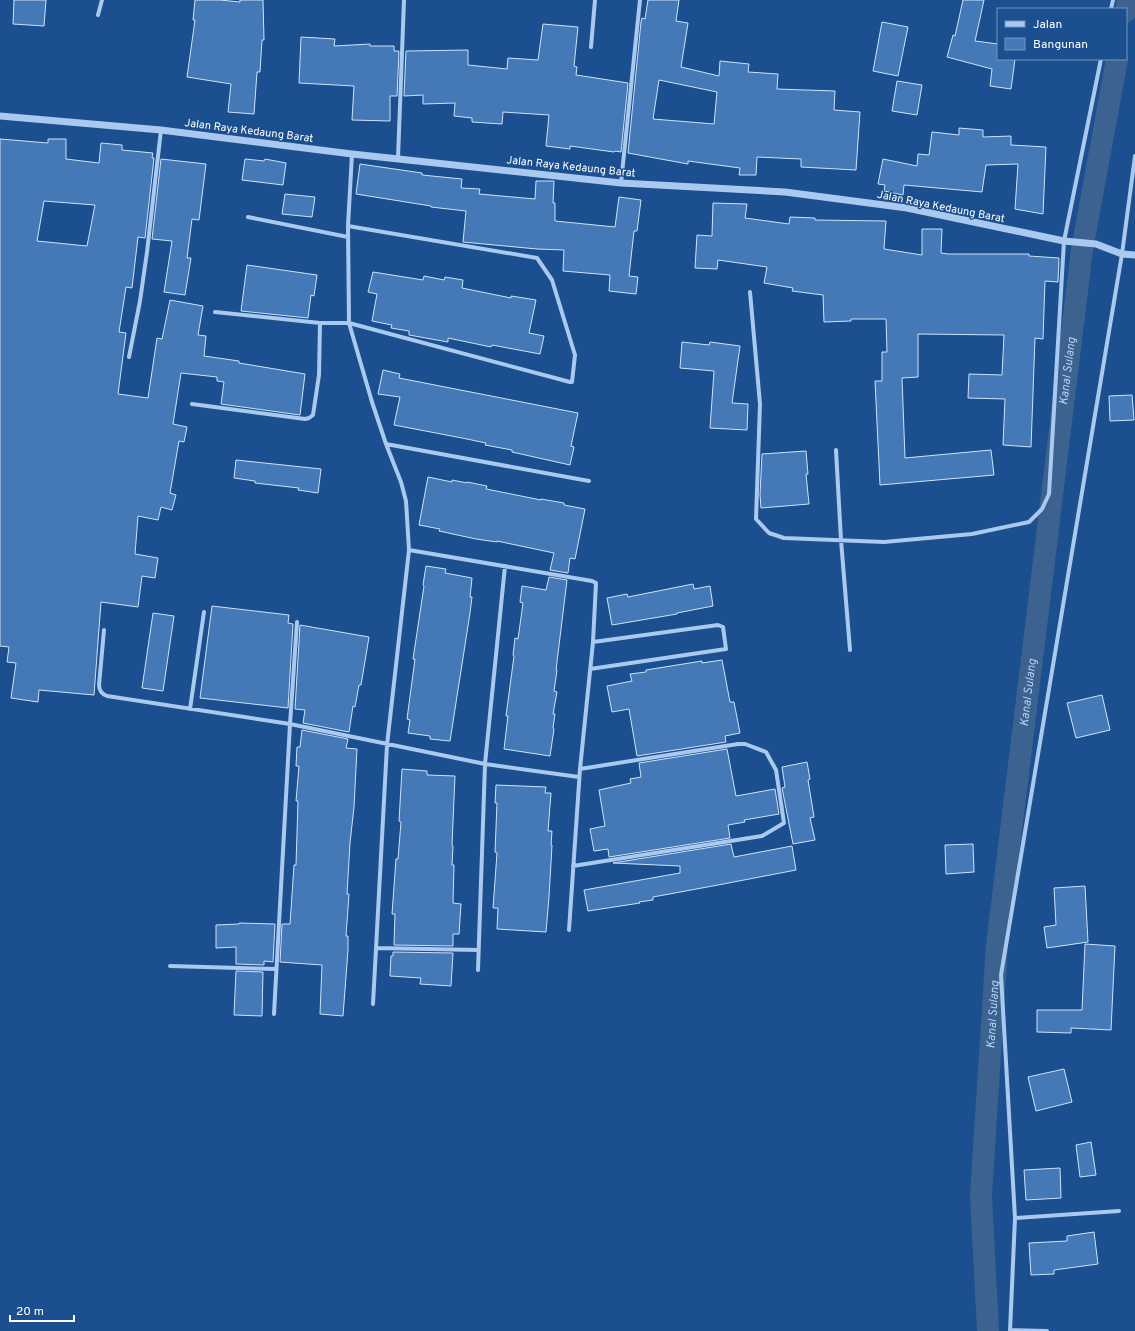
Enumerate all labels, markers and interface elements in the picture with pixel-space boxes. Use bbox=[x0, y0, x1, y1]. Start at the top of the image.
legend bbox=[997, 8, 1127, 60]
text: Jalan bbox=[1033, 17, 1062, 33]
text: Bangunan bbox=[1033, 37, 1088, 53]
street label: Jalan Raya Kedaung Barat bbox=[184, 116, 314, 146]
street label: Jalan Raya Kedaung Barat bbox=[506, 153, 636, 181]
street label: Jalan Raya Kedaung Barat bbox=[876, 188, 1006, 226]
water label: Kanal Sulang bbox=[1056, 336, 1080, 406]
water label: Kanal Sulang bbox=[1017, 658, 1041, 727]
water label: Kanal Sulang bbox=[983, 980, 1004, 1049]
scale bar bbox=[10, 1297, 74, 1323]
text: 20 m bbox=[16, 1304, 44, 1320]

